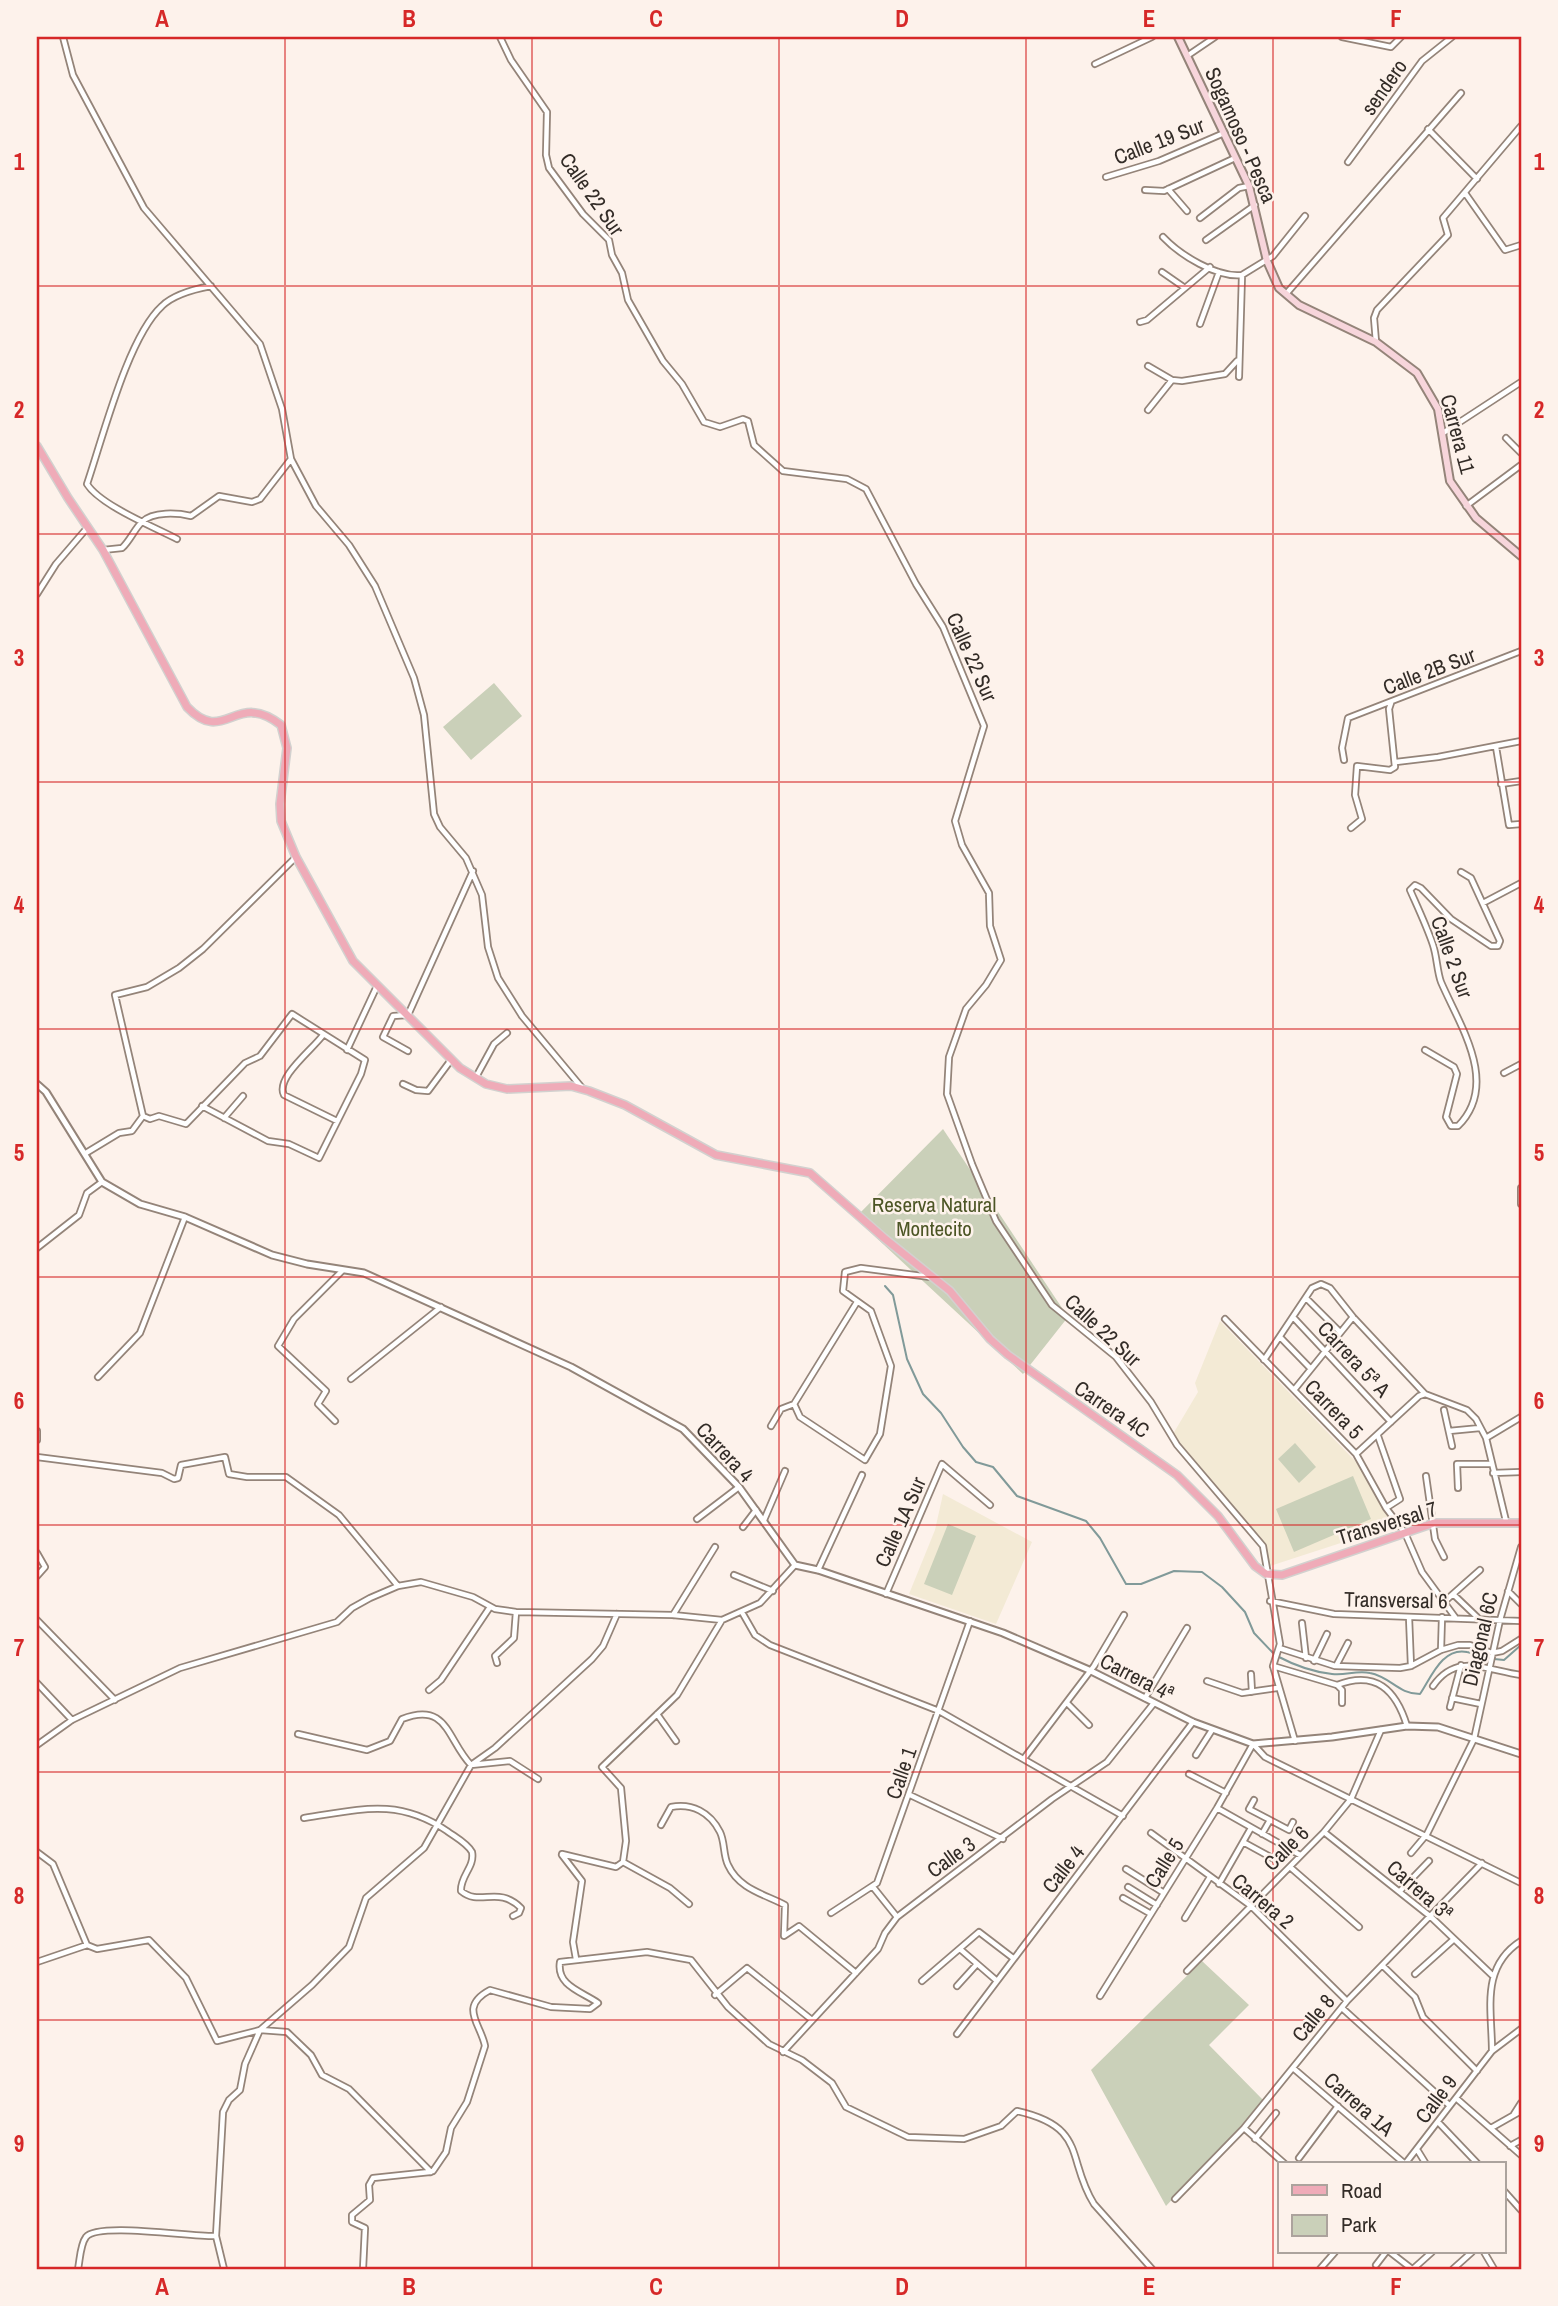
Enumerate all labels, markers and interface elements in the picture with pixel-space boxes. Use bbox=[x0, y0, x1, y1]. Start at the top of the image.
text: A bbox=[155, 3, 169, 34]
text: B bbox=[402, 3, 416, 34]
text: C bbox=[649, 3, 663, 34]
text: D bbox=[895, 3, 909, 34]
text: E bbox=[1143, 3, 1155, 34]
text: F bbox=[1390, 3, 1402, 34]
street label: sendero bbox=[1354, 53, 1414, 121]
street label: Sogamoso - Pesca bbox=[1198, 63, 1284, 208]
street label: Calle 19 Sur bbox=[1110, 110, 1209, 172]
text: 1 bbox=[14, 146, 25, 177]
text: 1 bbox=[1534, 146, 1545, 177]
street label: Calle 22 Sur bbox=[553, 147, 631, 241]
street label: Carrera 11 bbox=[1434, 391, 1483, 477]
text: 2 bbox=[14, 394, 24, 425]
text: 2 bbox=[1534, 394, 1544, 425]
street label: Calle 22 Sur bbox=[939, 608, 1005, 706]
street label: Calle 2B Sur bbox=[1379, 640, 1480, 702]
text: 3 bbox=[14, 642, 24, 673]
text: 3 bbox=[1534, 642, 1544, 673]
text: 4 bbox=[14, 889, 25, 920]
text: 4 bbox=[1534, 889, 1545, 920]
street label: Calle 2 Sur bbox=[1424, 912, 1480, 1002]
text: 5 bbox=[14, 1137, 24, 1168]
text: 5 bbox=[1534, 1137, 1544, 1168]
park label: Reserva Natural Montecito bbox=[872, 1190, 996, 1243]
street label: Calle 22 Sur bbox=[1058, 1287, 1148, 1373]
street label: Carrera 5ª A bbox=[1311, 1315, 1397, 1404]
street label: Carrera 4C bbox=[1069, 1373, 1155, 1445]
street label: Carrera 5 bbox=[1298, 1373, 1370, 1445]
text: 6 bbox=[14, 1385, 24, 1416]
text: 6 bbox=[1534, 1385, 1544, 1416]
street label: Carrera 4 bbox=[690, 1416, 761, 1489]
street label: Calle 1A Sur bbox=[867, 1472, 933, 1572]
street label: Transversal 7 bbox=[1333, 1494, 1441, 1552]
street label: Transversal 6 bbox=[1344, 1585, 1448, 1615]
street label: Diagonal 6C bbox=[1455, 1589, 1505, 1689]
text: 7 bbox=[14, 1632, 24, 1663]
text: 7 bbox=[1534, 1632, 1544, 1663]
street label: Carrera 4ª bbox=[1095, 1646, 1179, 1708]
street label: Calle 1 bbox=[879, 1743, 924, 1803]
street label: Calle 6 bbox=[1257, 1819, 1315, 1877]
street label: Calle 3 bbox=[921, 1830, 981, 1884]
street label: Calle 5 bbox=[1138, 1833, 1190, 1893]
street label: Calle 4 bbox=[1035, 1839, 1091, 1899]
street label: Carrera 3ª bbox=[1381, 1853, 1460, 1927]
street label: Carrera 2 bbox=[1226, 1867, 1300, 1935]
text: 8 bbox=[14, 1880, 24, 1911]
text: 8 bbox=[1534, 1880, 1544, 1911]
street label: Calle 8 bbox=[1285, 1988, 1341, 2048]
street label: Carrera 1A bbox=[1318, 2065, 1401, 2143]
street label: Calle 9 bbox=[1408, 2069, 1464, 2129]
text: 9 bbox=[14, 2128, 24, 2159]
text: 9 bbox=[1534, 2128, 1544, 2159]
legend bbox=[1278, 2162, 1506, 2254]
text: Road bbox=[1341, 2176, 1382, 2205]
text: Park bbox=[1341, 2210, 1377, 2239]
text: A bbox=[155, 2271, 169, 2302]
text: B bbox=[402, 2271, 416, 2302]
text: C bbox=[649, 2271, 663, 2302]
text: D bbox=[895, 2271, 909, 2302]
text: E bbox=[1143, 2271, 1155, 2302]
text: F bbox=[1390, 2271, 1402, 2302]

